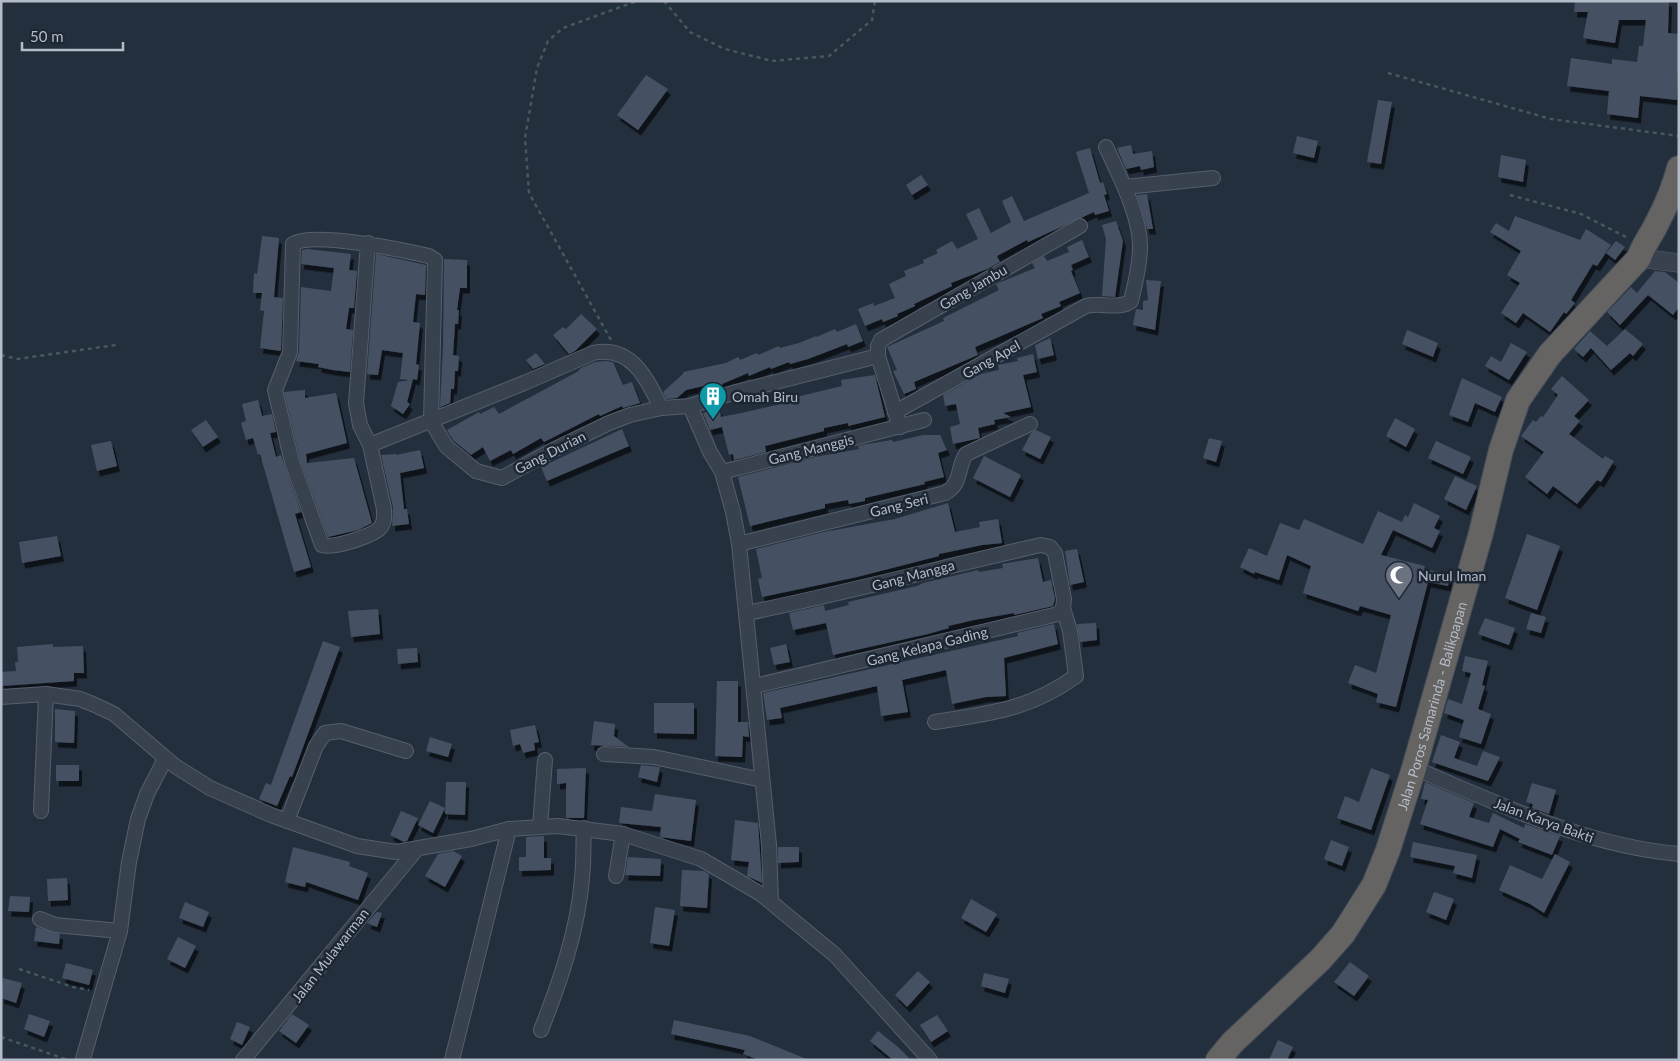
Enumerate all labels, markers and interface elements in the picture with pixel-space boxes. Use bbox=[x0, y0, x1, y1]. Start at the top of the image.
scale bar bbox=[22, 20, 124, 52]
text: 50 m bbox=[30, 27, 64, 45]
street label: Gang Jambu bbox=[936, 261, 1010, 313]
street label: Gang Apel bbox=[959, 336, 1023, 382]
building icon: Omah Biru bbox=[698, 381, 728, 420]
place label: Omah Biru bbox=[732, 388, 798, 405]
street label: Gang Durian bbox=[512, 427, 588, 477]
street label: Gang Manggis bbox=[767, 430, 855, 468]
street label: Gang Seri bbox=[868, 490, 930, 520]
street label: Gang Mangga bbox=[870, 556, 956, 594]
mosque icon: Nurul Iman bbox=[1384, 560, 1414, 599]
place label: Nurul Iman bbox=[1418, 567, 1486, 584]
street label: Jalan Poros Samarinda - Balikpapan bbox=[1393, 600, 1470, 812]
street label: Gang Kelapa Gading bbox=[865, 623, 989, 669]
street label: Jalan Karya Bakti bbox=[1492, 794, 1596, 846]
street label: Jalan Mulawarman bbox=[288, 905, 372, 1005]

